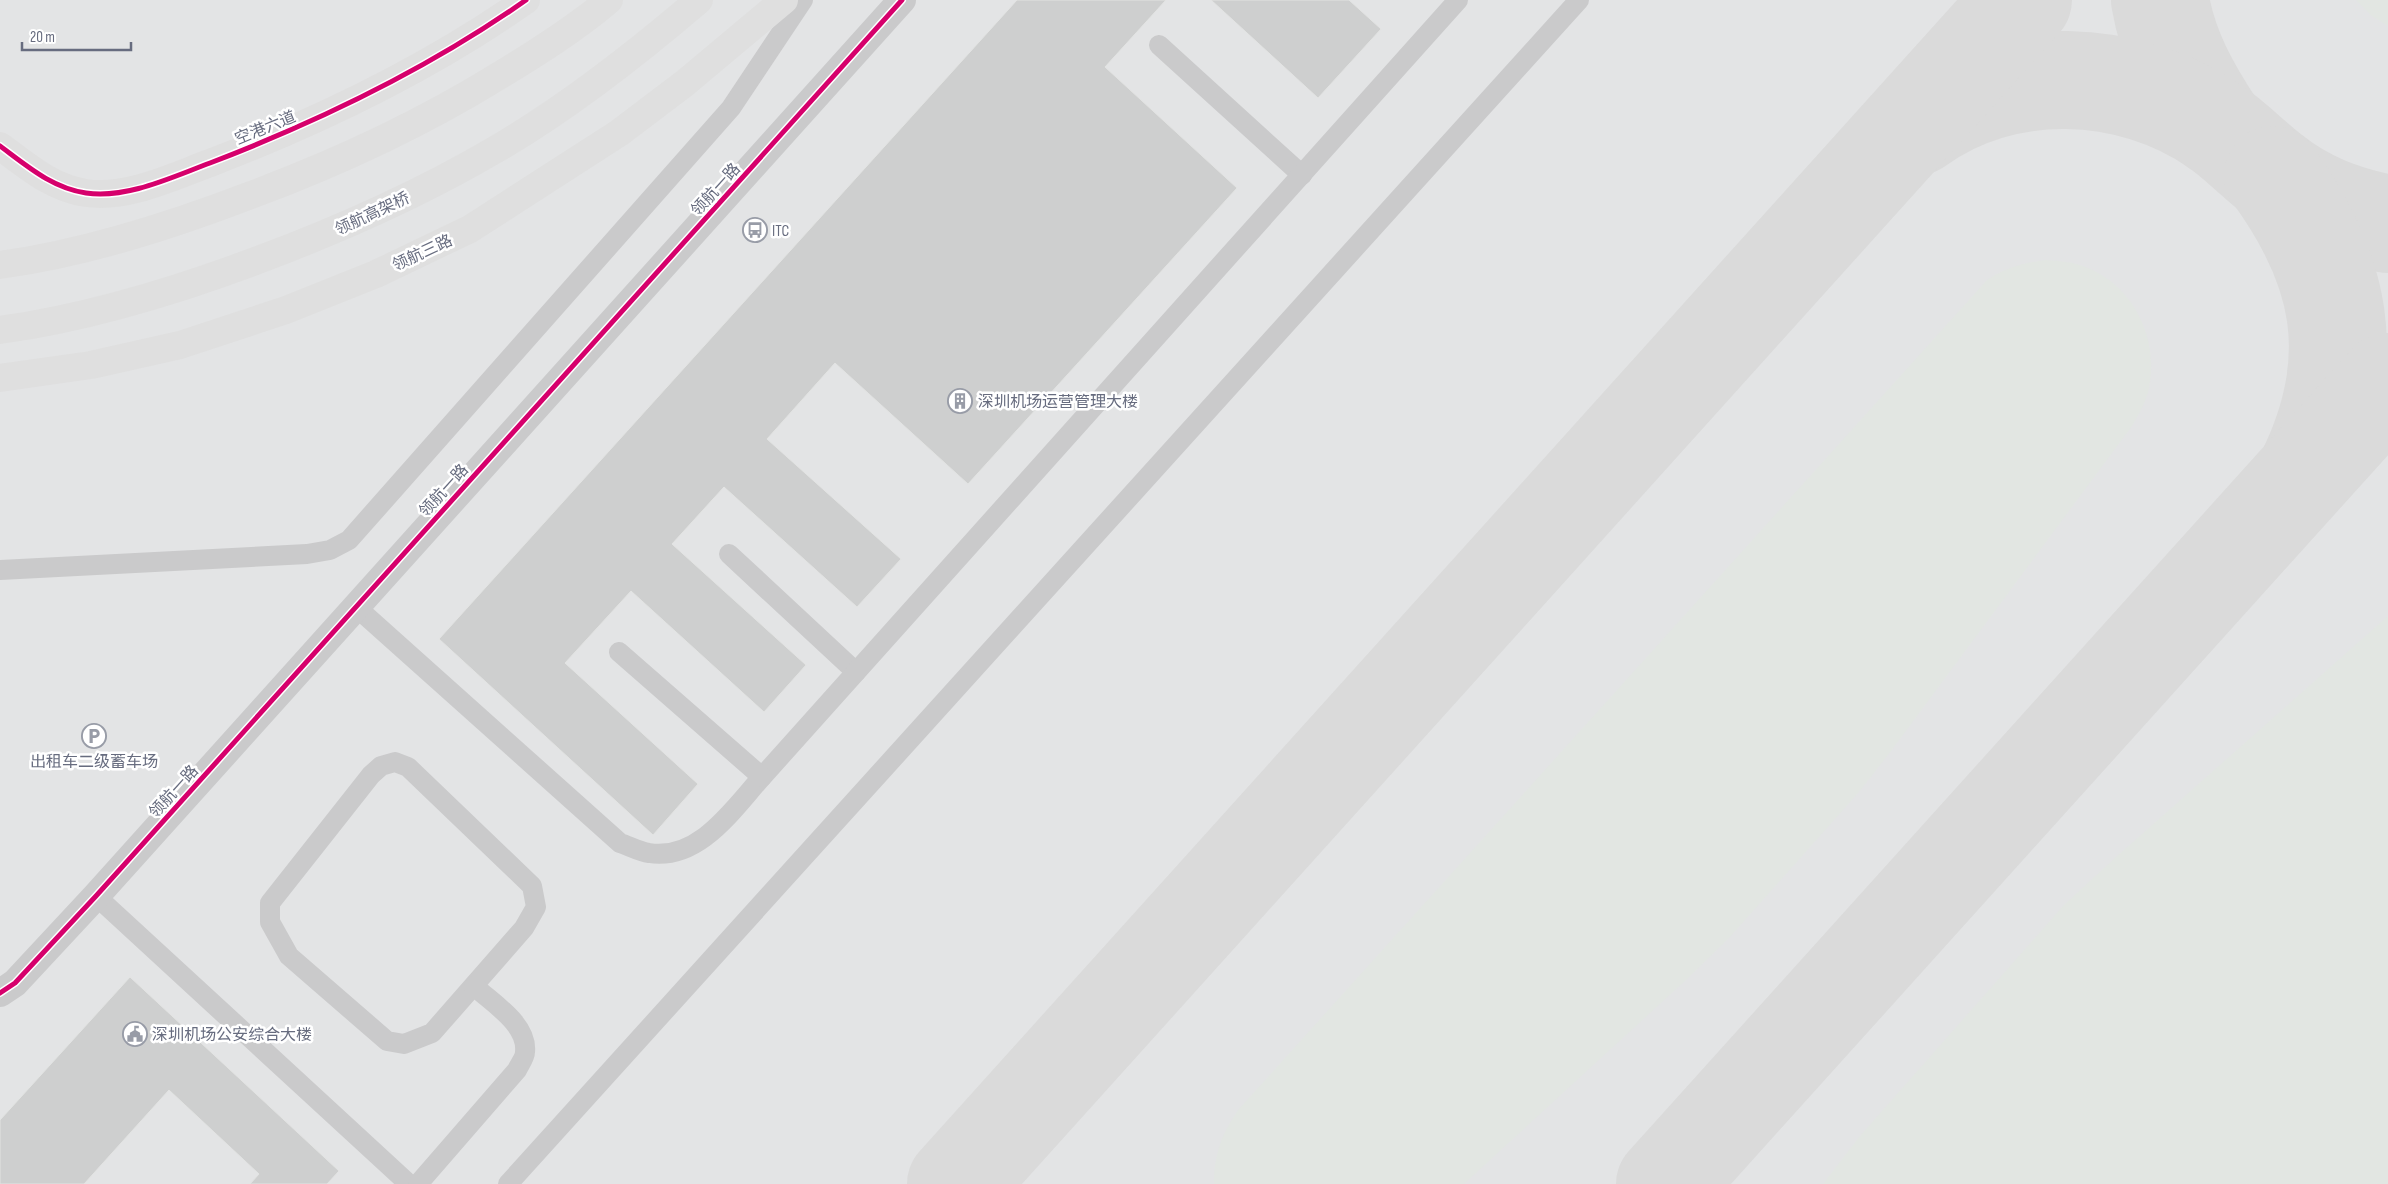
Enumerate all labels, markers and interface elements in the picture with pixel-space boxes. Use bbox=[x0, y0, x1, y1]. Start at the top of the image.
scale bar bbox=[22, 20, 131, 52]
text: 20 m bbox=[30, 28, 55, 47]
street label: 空港六道 bbox=[232, 108, 299, 149]
street label: 领航一路 bbox=[688, 160, 745, 220]
street label: 领航高架桥 bbox=[332, 189, 413, 240]
bus stop icon: ITC bbox=[742, 217, 768, 243]
place label: ITC bbox=[772, 222, 789, 241]
street label: 领航三路 bbox=[390, 231, 456, 275]
building icon: 深圳机场运营管理大楼 bbox=[947, 388, 973, 414]
place label: 深圳机场运营管理大楼 bbox=[978, 393, 1138, 412]
street label: 领航一路 bbox=[416, 461, 473, 521]
parking icon: 出租车二级蓄车场 bbox=[81, 723, 107, 749]
place label: 出租车二级蓄车场 bbox=[30, 752, 158, 772]
street label: 领航一路 bbox=[146, 762, 203, 822]
public building icon: 深圳机场公安综合大楼 bbox=[122, 1021, 148, 1047]
place label: 深圳机场公安综合大楼 bbox=[152, 1026, 312, 1045]

